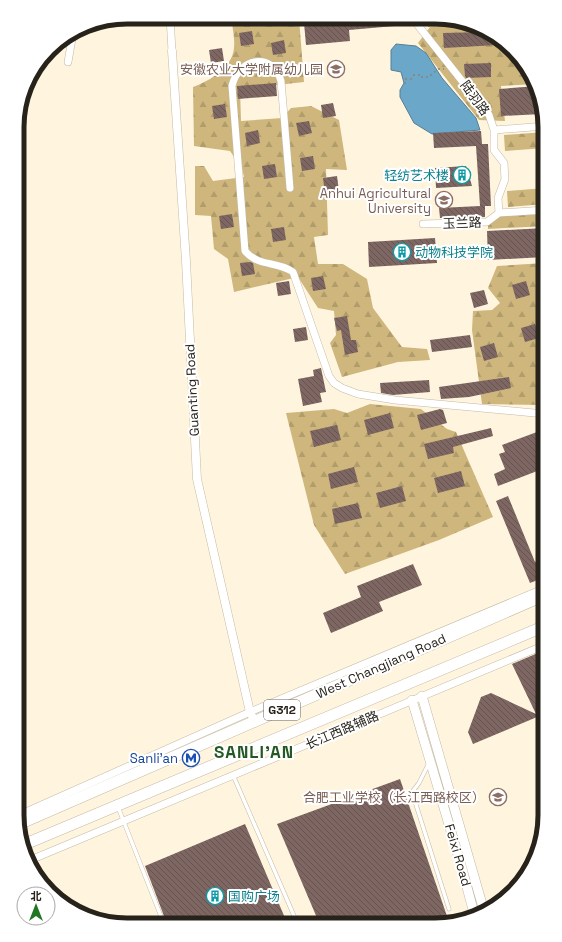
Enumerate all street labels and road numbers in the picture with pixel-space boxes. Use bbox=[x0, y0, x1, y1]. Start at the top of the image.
street label: 陆羽路 bbox=[457, 77, 493, 119]
street label: 玉兰路 bbox=[442, 214, 482, 232]
street label: Guanting Road bbox=[181, 343, 203, 437]
street label: West Changjiang Road bbox=[313, 630, 449, 702]
road number: G312 bbox=[264, 700, 300, 720]
street label: 长江西路辅路 bbox=[303, 707, 381, 753]
street label: Feixi Road bbox=[441, 822, 475, 888]

